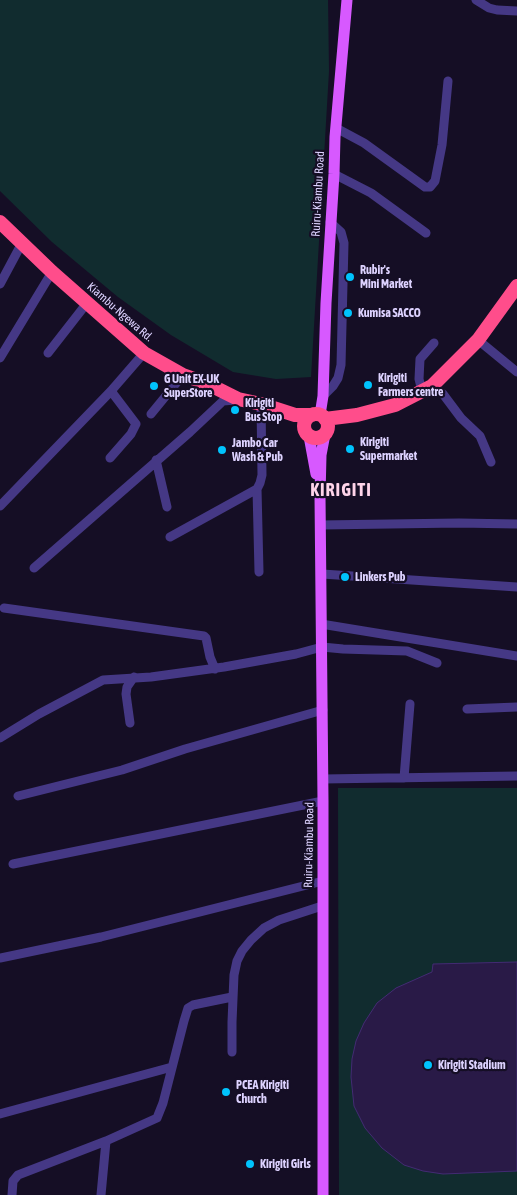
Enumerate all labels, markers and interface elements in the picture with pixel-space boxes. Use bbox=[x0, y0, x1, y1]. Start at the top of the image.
street label: Ruiru-Kiambu Road bbox=[309, 151, 327, 237]
place label: Rubir's Mini Market bbox=[360, 263, 412, 291]
marker: Rubir's Mini Market bbox=[344, 271, 356, 283]
street label: Kiambu-Ngewa Rd. bbox=[84, 279, 156, 345]
place label: Kumisa SACCO bbox=[358, 306, 421, 320]
marker: Kumisa SACCO bbox=[342, 307, 354, 319]
place label: Kirigiti Farmers centre bbox=[378, 371, 443, 399]
place label: G Unit EX-UK SuperStore bbox=[164, 372, 219, 400]
marker: Kirigiti Farmers centre bbox=[362, 379, 374, 391]
marker: G Unit EX-UK SuperStore bbox=[148, 380, 160, 392]
place label: Kirigiti Bus Stop bbox=[245, 396, 282, 424]
marker: Kirigiti Bus Stop bbox=[229, 404, 241, 416]
place label: Kirigiti Supermarket bbox=[360, 435, 417, 463]
place label: Jambo Car Wash & Pub bbox=[232, 436, 283, 464]
marker: Kirigiti Supermarket bbox=[344, 443, 356, 455]
marker: Jambo Car Wash & Pub bbox=[216, 444, 228, 456]
district label: KIRIGITI bbox=[309, 479, 373, 501]
place label: Linkers Pub bbox=[355, 570, 405, 584]
marker: Linkers Pub bbox=[339, 571, 351, 583]
street label: Ruiru-Kiambu Road bbox=[301, 802, 317, 888]
place label: Kirigiti Stadium bbox=[438, 1058, 506, 1072]
marker: Kirigiti Stadium bbox=[422, 1059, 434, 1071]
place label: PCEA Kirigiti Church bbox=[236, 1078, 289, 1106]
marker: PCEA Kirigiti Church bbox=[220, 1086, 232, 1098]
place label: Kirigiti Girls bbox=[260, 1157, 311, 1171]
marker: Kirigiti Girls bbox=[244, 1158, 256, 1170]

